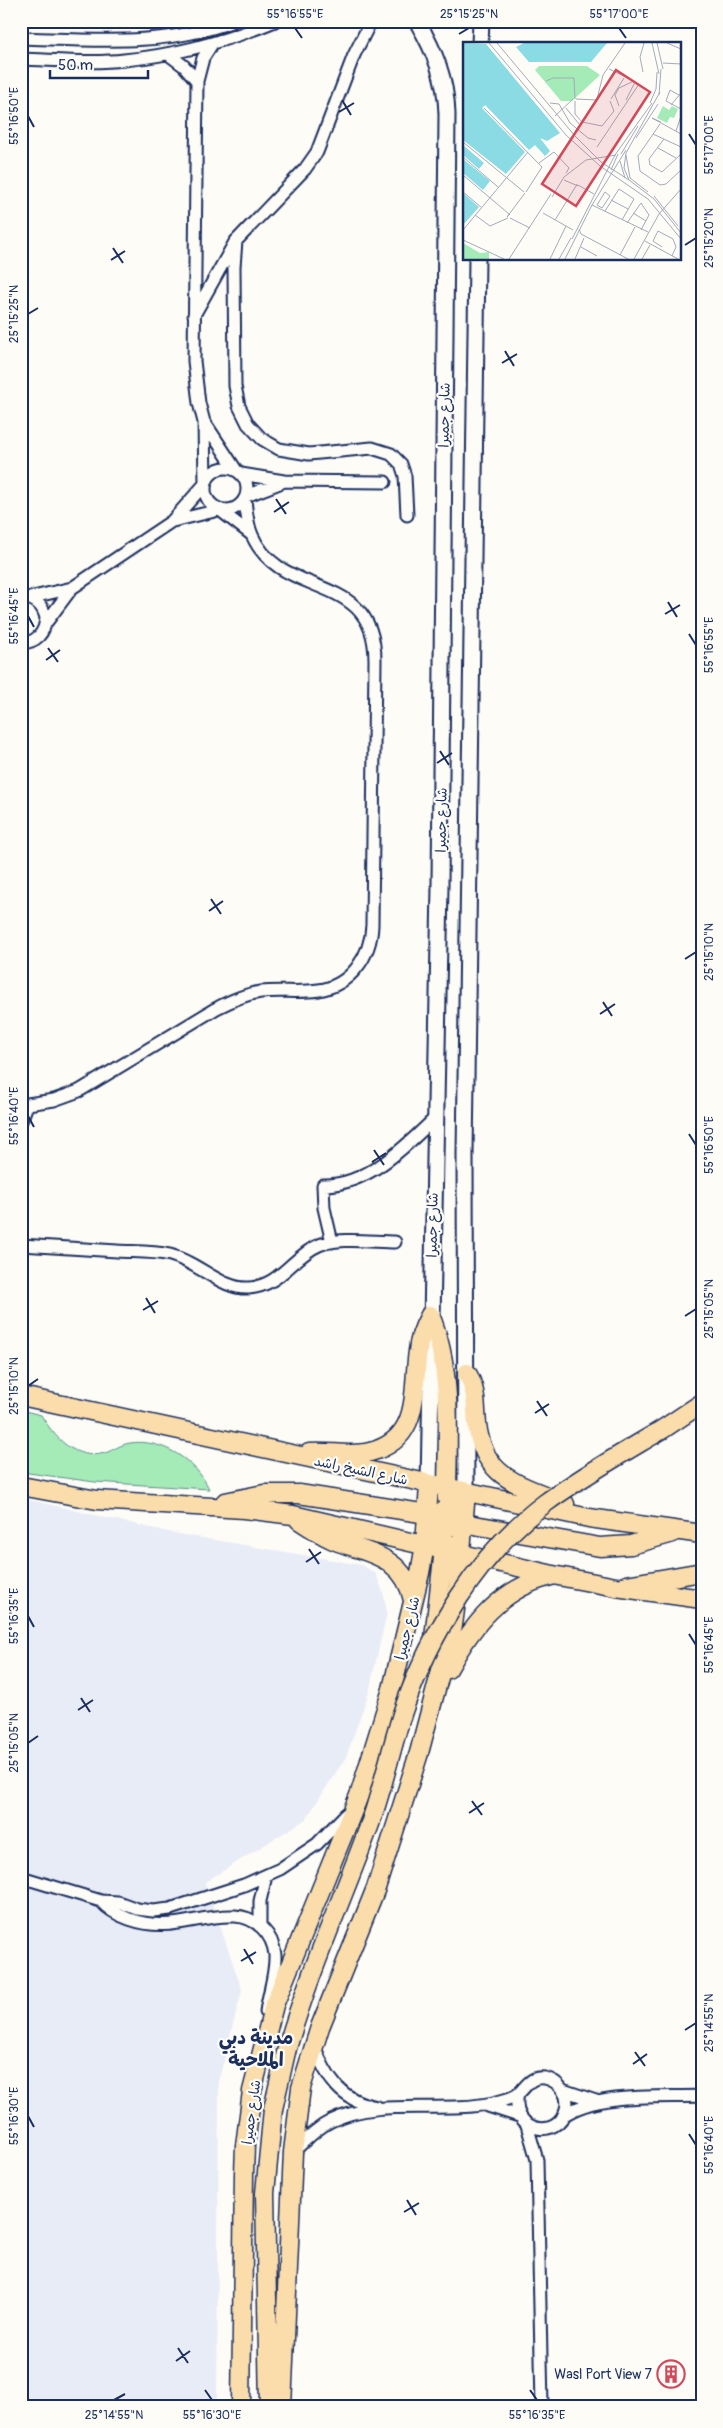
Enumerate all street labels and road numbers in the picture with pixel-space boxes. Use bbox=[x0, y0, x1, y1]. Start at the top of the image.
street label: شارع جميرا bbox=[435, 382, 455, 448]
street label: شارع جميرا bbox=[432, 787, 452, 853]
street label: شارع جميرا bbox=[423, 1192, 443, 1258]
street label: شارع الشيخ راشد bbox=[312, 1452, 409, 1490]
street label: شارع جميرا bbox=[391, 1594, 425, 1662]
street label: شارع جميرا bbox=[239, 2079, 265, 2146]

